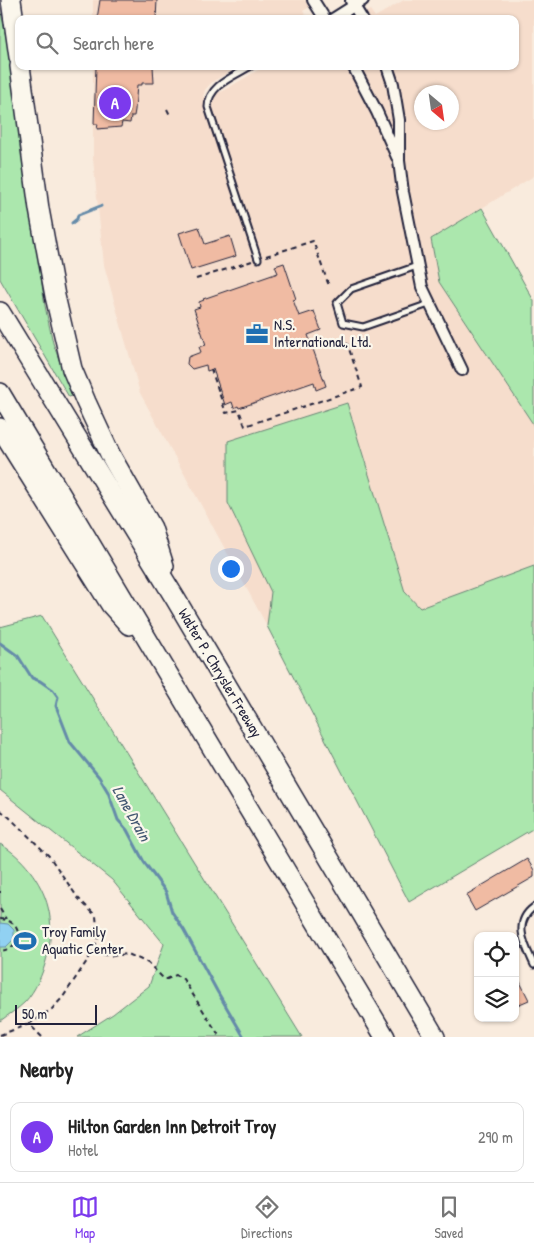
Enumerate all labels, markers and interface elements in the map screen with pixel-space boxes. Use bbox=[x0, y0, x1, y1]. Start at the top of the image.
search box bbox=[15, 15, 519, 70]
icon: search bbox=[33, 29, 61, 57]
text: Search here bbox=[73, 30, 154, 56]
pin: A bbox=[99, 84, 131, 122]
north arrow bbox=[414, 85, 459, 130]
place label: N.S. International, Ltd. bbox=[274, 314, 371, 352]
office icon: N.S. International, Ltd. bbox=[244, 321, 270, 347]
your location bbox=[218, 556, 244, 582]
street label: Walter P. Chrysler Freeway bbox=[173, 604, 267, 741]
water label: Lane Drain bbox=[108, 781, 157, 846]
place label: Troy Family Aquatic Center bbox=[42, 921, 124, 959]
sports icon: Troy Family Aquatic Center bbox=[12, 928, 38, 954]
map controls bbox=[474, 932, 519, 1022]
button: locate bbox=[474, 932, 519, 977]
button: layers bbox=[474, 977, 519, 1022]
scale bar bbox=[15, 1002, 98, 1025]
text: 50 m bbox=[22, 1004, 47, 1023]
text: Nearby bbox=[20, 1055, 73, 1084]
text: Hilton Garden Inn Detroit Troy bbox=[68, 1113, 276, 1139]
text: A bbox=[33, 1126, 41, 1148]
text: 290 m bbox=[478, 1126, 513, 1148]
text: Hotel bbox=[68, 1139, 98, 1161]
tab: Map bbox=[71, 1193, 99, 1242]
tab: Directions bbox=[241, 1193, 292, 1242]
tab: Saved bbox=[434, 1193, 463, 1242]

